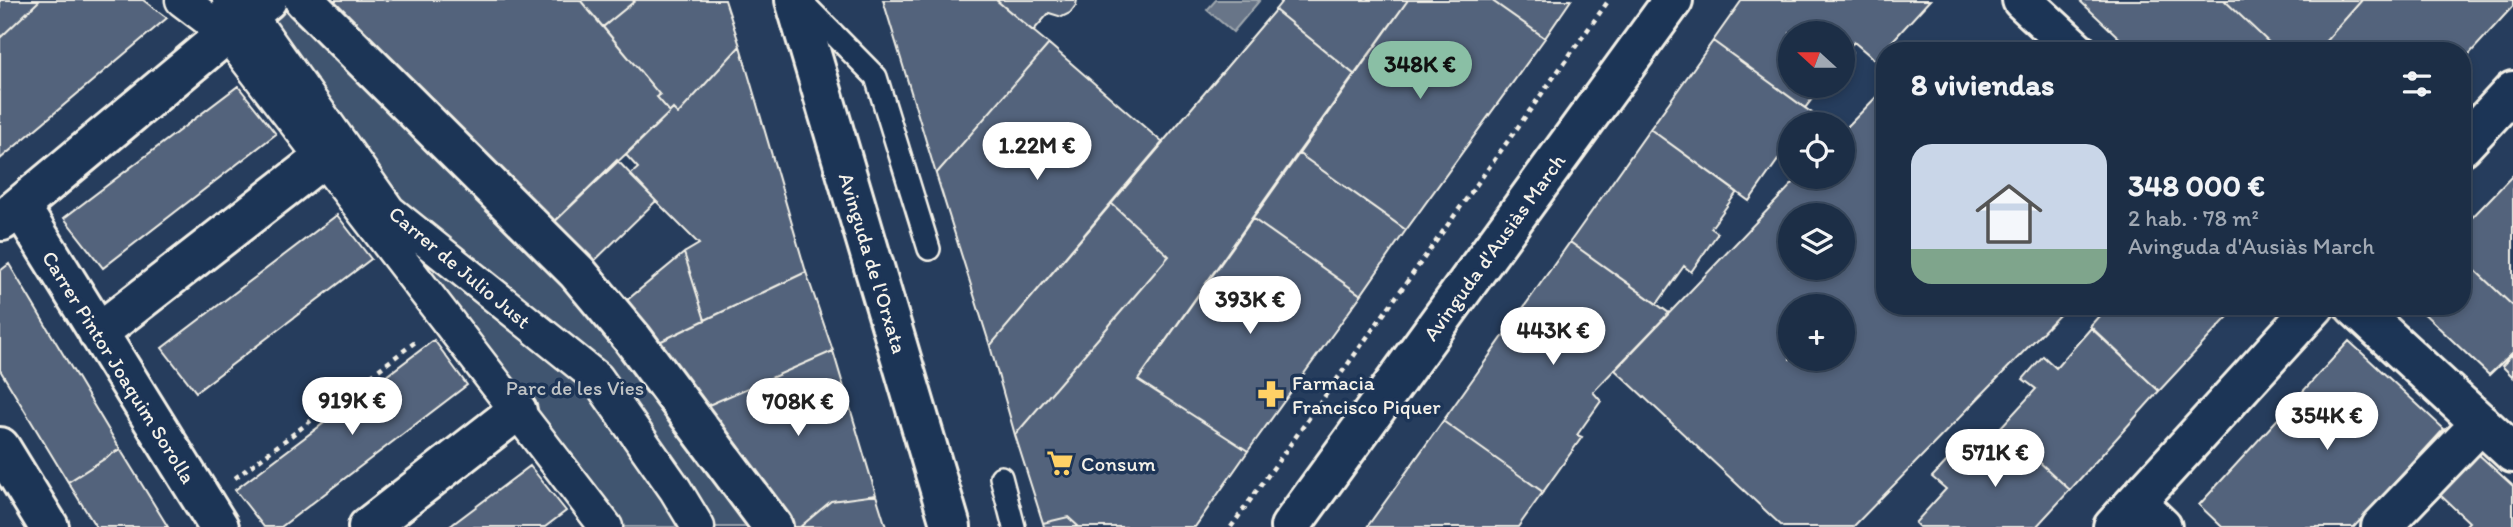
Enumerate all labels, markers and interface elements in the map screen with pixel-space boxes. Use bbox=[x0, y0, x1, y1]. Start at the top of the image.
north arrow bbox=[1778, 21, 1855, 98]
map controls bbox=[1778, 21, 1855, 371]
pin: 348K € bbox=[1363, 42, 1477, 101]
text: 348K € bbox=[1384, 50, 1456, 78]
icon: filters bbox=[2398, 65, 2436, 103]
text: 8 viviendas bbox=[1911, 66, 2054, 103]
button: locate bbox=[1778, 112, 1855, 189]
pin: 1.22M € bbox=[972, 122, 1102, 182]
text: 1.22M € bbox=[999, 131, 1075, 159]
street label: Avinguda d'Ausiàs March bbox=[1418, 148, 1571, 345]
text: 348 000 € bbox=[2128, 167, 2265, 204]
street label: Avinguda de l'Orxata bbox=[834, 170, 912, 356]
icon: home bbox=[1967, 172, 2051, 256]
street label: Carrer de Julio Just bbox=[384, 200, 536, 334]
button: layers bbox=[1778, 203, 1855, 280]
text: 2 hab. · 78 m² bbox=[2128, 204, 2259, 232]
text: Avinguda d'Ausiàs March bbox=[2128, 232, 2375, 260]
street label: Carrer Pintor Joaquim Sorolla bbox=[37, 246, 201, 488]
pin: 393K € bbox=[1193, 276, 1307, 336]
text: 393K € bbox=[1215, 285, 1285, 313]
button: + bbox=[1778, 294, 1855, 371]
pin: 443K € bbox=[1496, 308, 1610, 367]
text: 443K € bbox=[1516, 316, 1590, 344]
place label: Farmacia Francisco Piquer bbox=[1292, 370, 1441, 419]
park label: Parc de les Vies bbox=[506, 375, 644, 400]
pin: 919K € bbox=[295, 378, 409, 437]
pin: 708K € bbox=[741, 378, 855, 438]
pharmacy icon: Farmacia Francisco Piquer bbox=[1256, 379, 1286, 409]
text: 919K € bbox=[318, 386, 386, 414]
text: 708K € bbox=[762, 387, 834, 415]
pin: 354K € bbox=[2270, 392, 2384, 452]
text: 354K € bbox=[2291, 401, 2363, 429]
pin: 571K € bbox=[1938, 430, 2052, 489]
text: 571K € bbox=[1961, 438, 2029, 466]
supermarket icon: Consum bbox=[1045, 448, 1075, 478]
place label: Consum bbox=[1081, 451, 1156, 476]

